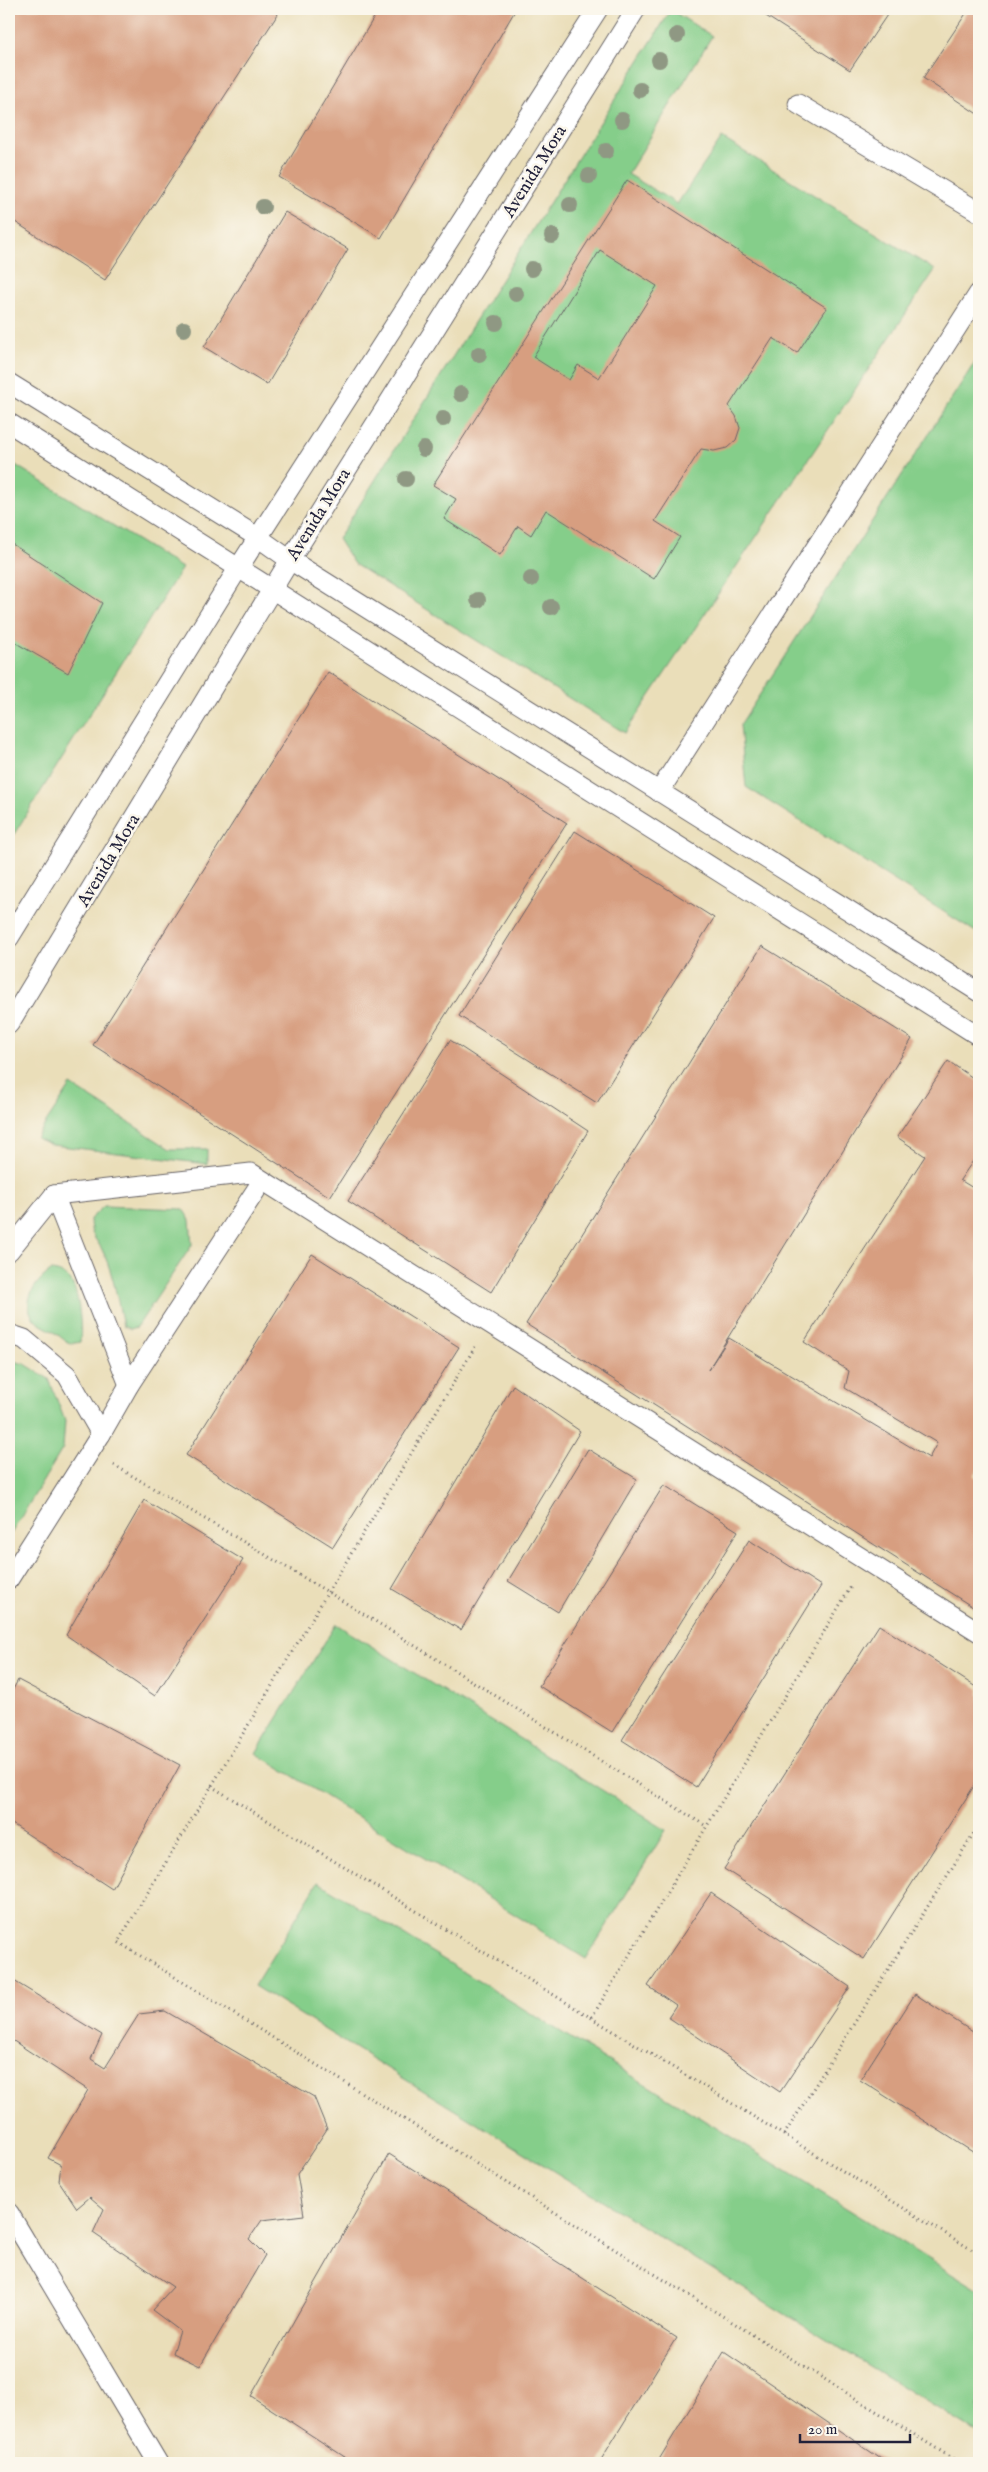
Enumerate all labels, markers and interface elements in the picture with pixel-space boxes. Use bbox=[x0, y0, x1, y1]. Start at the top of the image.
street label: Avenida Mora bbox=[497, 121, 573, 223]
street label: Avenida Mora bbox=[281, 464, 357, 566]
street label: Avenida Mora bbox=[72, 810, 146, 912]
scale bar bbox=[800, 2412, 910, 2444]
text: 20 m bbox=[808, 2420, 838, 2439]

